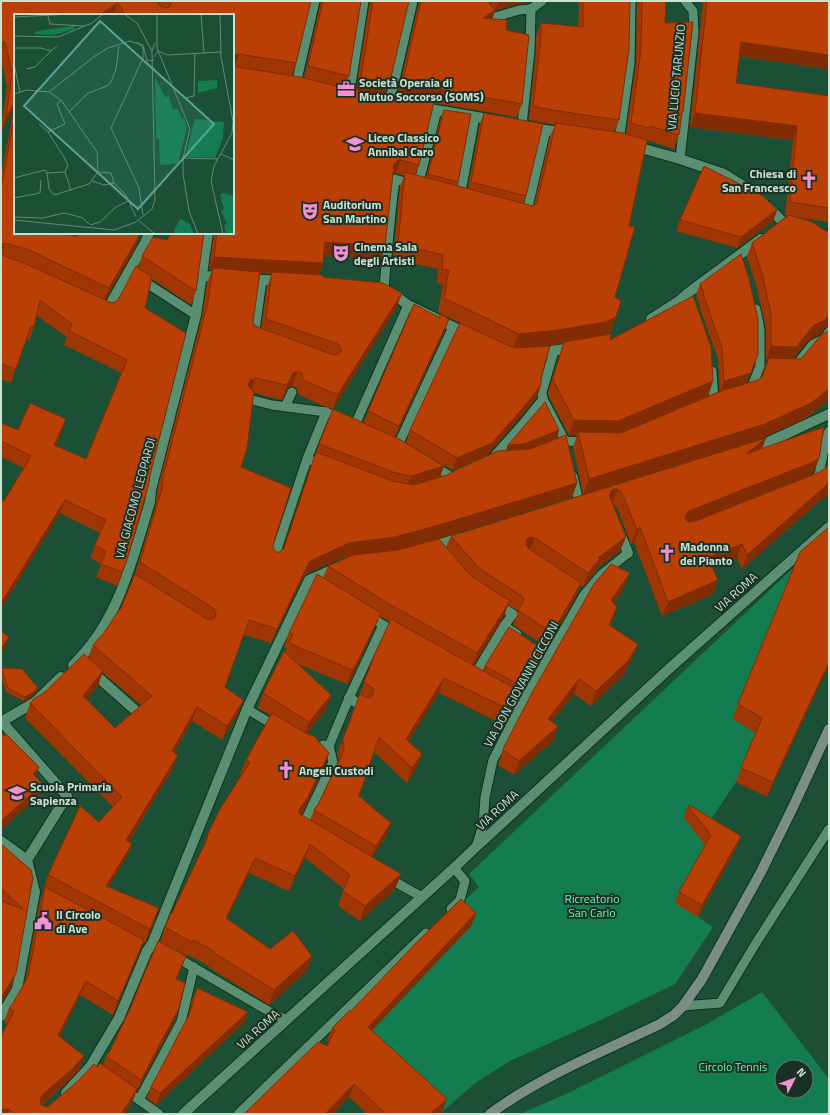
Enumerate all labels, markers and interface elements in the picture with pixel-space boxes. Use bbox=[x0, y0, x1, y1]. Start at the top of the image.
inset map bbox=[14, 14, 234, 234]
street label: VIA LUCIO TARUNZIO bbox=[662, 23, 690, 131]
place label: Società Operaia di Mutuo Soccorso (SOMS) bbox=[359, 73, 484, 106]
office icon: Società Operaia di Mutuo Soccorso (SOMS) bbox=[336, 79, 356, 99]
place label: Liceo Classico Annibal Caro bbox=[368, 128, 439, 161]
school or university icon: Liceo Classico Annibal Caro bbox=[345, 134, 365, 154]
place label: Chiesa di San Francesco bbox=[722, 164, 796, 197]
church icon: Chiesa di San Francesco bbox=[799, 170, 819, 190]
place label: Auditorium San Martino bbox=[323, 195, 386, 228]
theatre icon: Auditorium San Martino bbox=[300, 201, 320, 221]
place label: Cinema Sala degli Artisti bbox=[354, 237, 417, 270]
theatre icon: Cinema Sala degli Artisti bbox=[331, 243, 351, 263]
street label: VIA GIACOMO LEOPARDI bbox=[110, 436, 160, 560]
place label: Madonna del Pianto bbox=[680, 537, 732, 570]
church icon: Madonna del Pianto bbox=[657, 543, 677, 563]
street label: VIA ROMA bbox=[710, 567, 762, 617]
street label: VIA DON GIOVANNI CICCONI bbox=[478, 618, 564, 750]
church icon: Angeli Custodi bbox=[276, 760, 296, 780]
place label: Angeli Custodi bbox=[299, 761, 374, 780]
place label: Scuola Primaria Sapienza bbox=[30, 777, 111, 810]
school or university icon: Scuola Primaria Sapienza bbox=[7, 783, 27, 803]
street label: VIA ROMA bbox=[471, 785, 523, 835]
park label: Ricreatorio San Carlo bbox=[564, 889, 620, 922]
place label: Il Circolo di Ave bbox=[56, 905, 101, 938]
public building icon: Il Circolo di Ave bbox=[33, 911, 53, 931]
street label: VIA ROMA bbox=[232, 1004, 284, 1054]
park label: Circolo Tennis bbox=[699, 1057, 768, 1076]
north arrow bbox=[774, 1059, 814, 1099]
text: N bbox=[793, 1064, 810, 1080]

